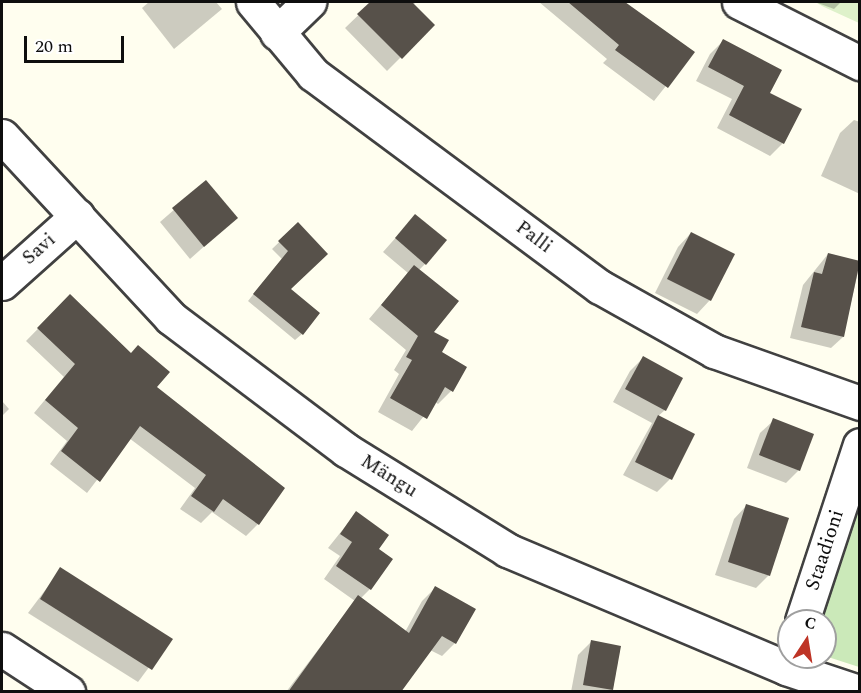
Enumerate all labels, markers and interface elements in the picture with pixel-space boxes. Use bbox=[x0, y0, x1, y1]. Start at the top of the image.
scale bar bbox=[27, 24, 128, 62]
text: 20 m bbox=[35, 33, 73, 60]
street label: Palli bbox=[511, 215, 557, 259]
street label: Savi bbox=[17, 228, 61, 270]
street label: Mängu bbox=[356, 449, 422, 503]
street label: Staadioni bbox=[801, 507, 849, 593]
north arrow bbox=[777, 609, 837, 669]
text: С bbox=[802, 610, 818, 636]

